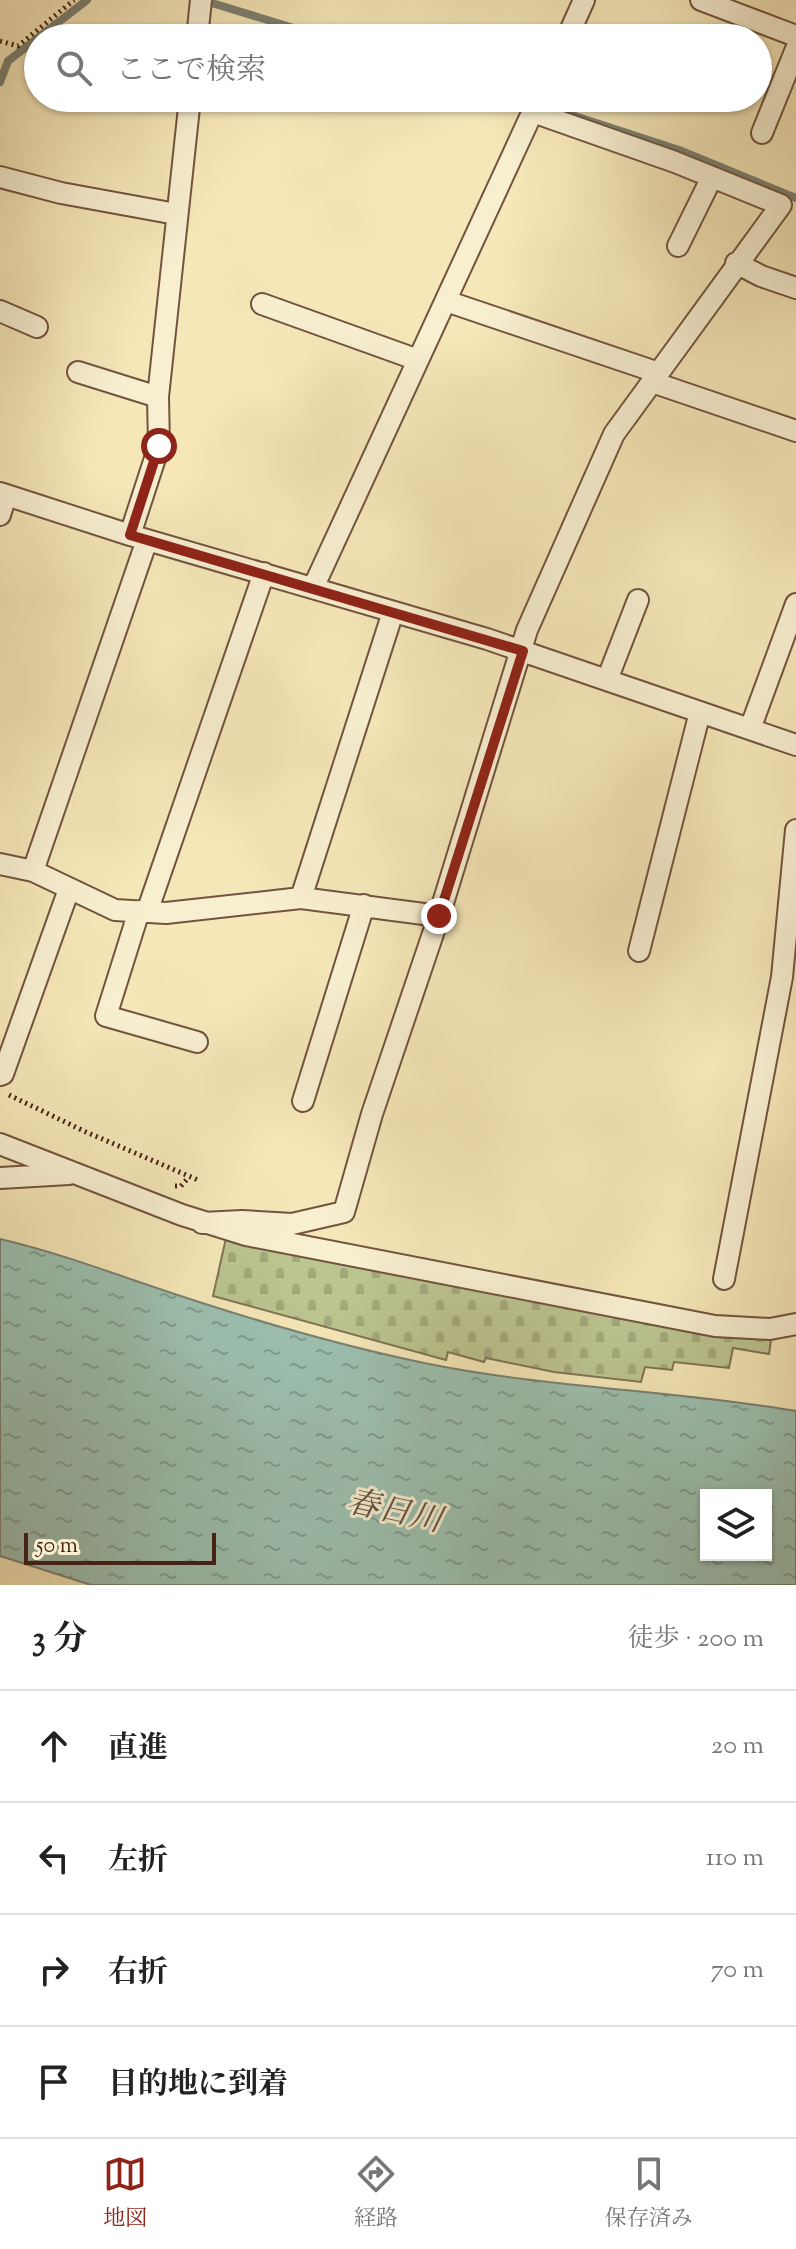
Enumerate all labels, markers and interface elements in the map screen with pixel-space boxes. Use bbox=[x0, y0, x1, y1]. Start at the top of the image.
search box bbox=[24, 24, 772, 112]
icon: search bbox=[52, 46, 96, 90]
text: ここで検索 bbox=[116, 50, 266, 93]
route start bbox=[141, 428, 177, 464]
route end bbox=[421, 898, 457, 934]
water label: 春日川 bbox=[342, 1481, 449, 1546]
map controls bbox=[700, 1489, 772, 1561]
button: layers bbox=[700, 1489, 772, 1561]
scale bar bbox=[24, 1529, 216, 1565]
text: 50 m bbox=[36, 1531, 78, 1563]
text: 3 分 bbox=[32, 1616, 87, 1665]
text: 徒歩 · 200 m bbox=[628, 1621, 764, 1658]
icon: ahead bbox=[32, 1724, 76, 1768]
text: 直進 bbox=[108, 1728, 168, 1771]
text: 20 m bbox=[711, 1728, 764, 1765]
icon: left bbox=[32, 1836, 76, 1880]
text: 左折 bbox=[108, 1840, 168, 1883]
text: 110 m bbox=[706, 1840, 764, 1877]
icon: right bbox=[32, 1948, 76, 1992]
text: 右折 bbox=[108, 1952, 168, 1995]
text: 70 m bbox=[711, 1952, 764, 1989]
icon: arrive bbox=[32, 2060, 76, 2104]
text: 目的地に到着 bbox=[108, 2064, 288, 2107]
tab: 地図 bbox=[103, 2152, 147, 2236]
tab: 経路 bbox=[354, 2152, 398, 2236]
tab: 保存済み bbox=[605, 2152, 693, 2236]

